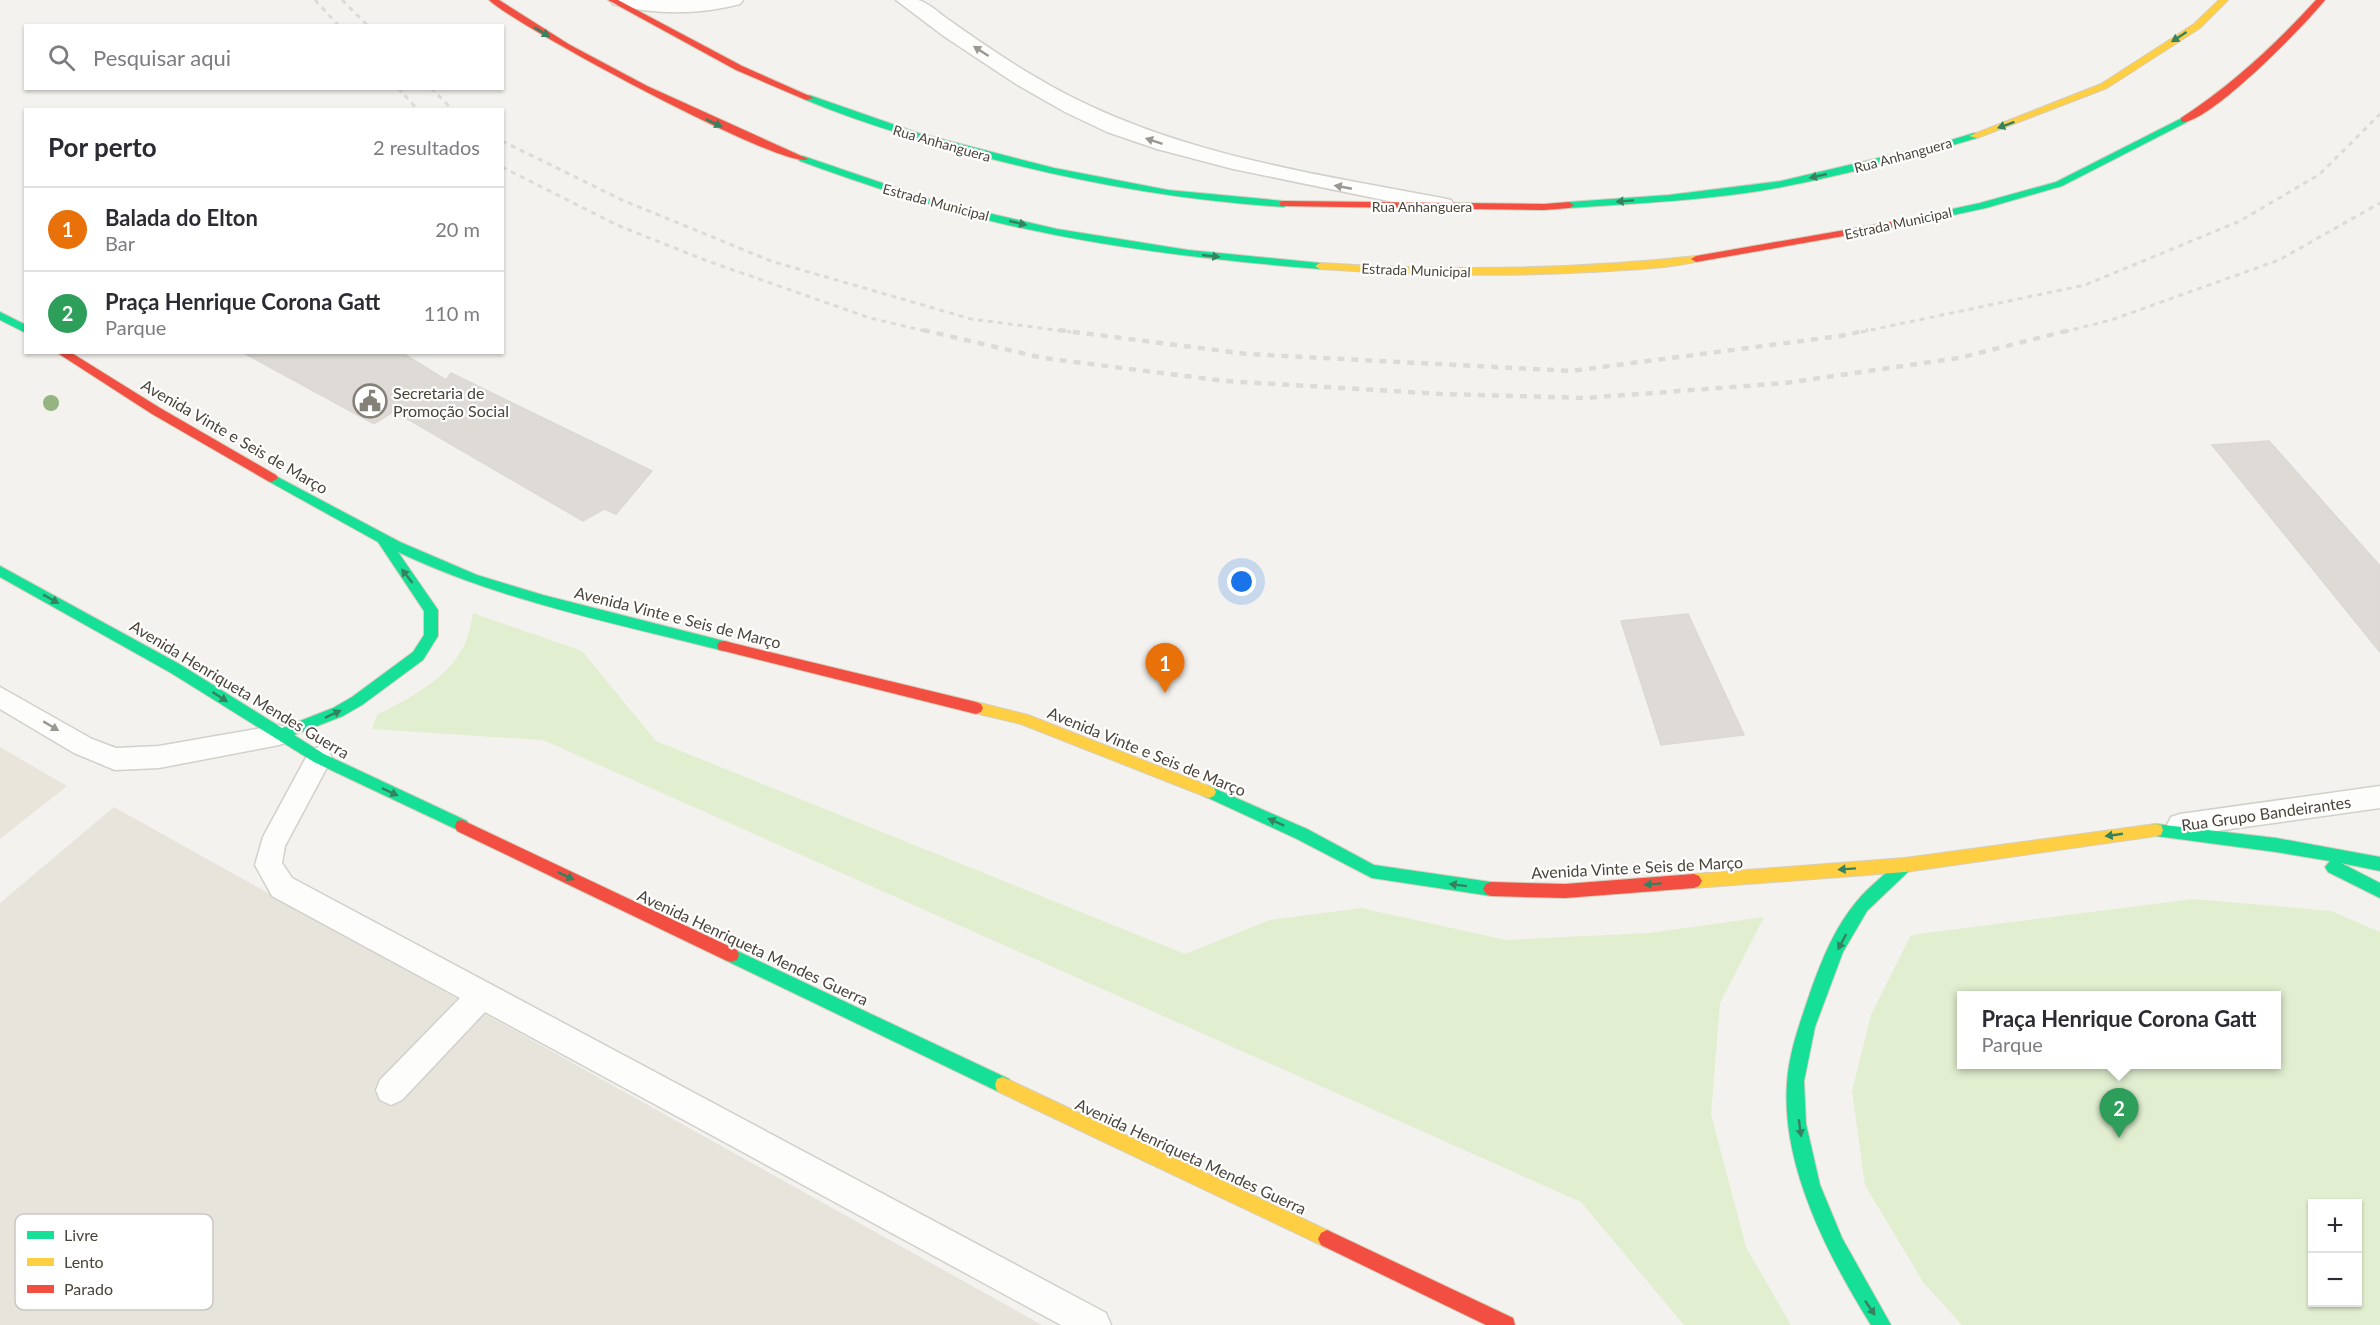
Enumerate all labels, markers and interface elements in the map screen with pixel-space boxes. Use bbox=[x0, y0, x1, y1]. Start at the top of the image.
search box bbox=[24, 24, 504, 90]
one-way arrow bbox=[534, 27, 550, 38]
one-way arrow bbox=[2171, 31, 2187, 42]
icon: search bbox=[45, 41, 78, 74]
text: Pesquisar aqui bbox=[93, 44, 231, 71]
one-way arrow bbox=[974, 45, 990, 57]
one-way arrow bbox=[706, 118, 723, 127]
street label: Rua Anhanguera bbox=[891, 121, 993, 165]
one-way arrow bbox=[1997, 121, 2015, 130]
text: Por perto bbox=[48, 131, 157, 163]
street label: Rua Anhanguera bbox=[1852, 134, 1954, 176]
text: 2 resultados bbox=[373, 135, 480, 159]
one-way arrow bbox=[1145, 136, 1163, 145]
one-way arrow bbox=[1809, 171, 1827, 181]
street label: Estrada Municipal bbox=[881, 180, 991, 224]
one-way arrow bbox=[1334, 182, 1353, 191]
one-way arrow bbox=[1615, 196, 1634, 206]
street label: Rua Anhanguera bbox=[1372, 198, 1472, 215]
street label: Estrada Municipal bbox=[1843, 203, 1953, 243]
text: Balada do Elton bbox=[105, 204, 258, 231]
text: 1 bbox=[62, 217, 73, 241]
text: 20 m bbox=[435, 217, 480, 241]
one-way arrow bbox=[1009, 219, 1028, 228]
text: Bar bbox=[105, 231, 135, 255]
one-way arrow bbox=[1201, 251, 1220, 261]
street label: Estrada Municipal bbox=[1361, 260, 1471, 280]
text: Praça Henrique Corona Gatt bbox=[105, 288, 380, 315]
text: 2 bbox=[62, 301, 73, 325]
text: 110 m bbox=[424, 301, 480, 325]
text: Parque bbox=[105, 315, 166, 339]
street label: Avenida Vinte e Seis de Março bbox=[138, 375, 332, 497]
public building icon: Secretaria de Promoção Social bbox=[352, 383, 388, 419]
place label: Secretaria de Promoção Social bbox=[393, 383, 509, 420]
your location bbox=[1227, 567, 1256, 596]
one-way arrow bbox=[400, 568, 413, 584]
street label: Avenida Vinte e Seis de Março bbox=[573, 582, 783, 652]
one-way arrow bbox=[43, 594, 60, 604]
street label: Avenida Henriqueta Mendes Guerra bbox=[127, 616, 353, 762]
pin: 1 bbox=[1146, 644, 1184, 693]
one-way arrow bbox=[212, 691, 228, 702]
street label: Avenida Vinte e Seis de Março bbox=[1045, 702, 1249, 800]
one-way arrow bbox=[325, 709, 343, 719]
one-way arrow bbox=[43, 721, 59, 732]
one-way arrow bbox=[381, 788, 398, 797]
street label: Rua Grupo Bandeirantes bbox=[2180, 792, 2352, 834]
one-way arrow bbox=[1268, 818, 1285, 827]
one-way arrow bbox=[2105, 830, 2124, 839]
street label: Avenida Vinte e Seis de Março bbox=[1531, 852, 1743, 882]
one-way arrow bbox=[1838, 865, 1857, 874]
one-way arrow bbox=[557, 871, 574, 880]
one-way arrow bbox=[1643, 879, 1662, 889]
one-way arrow bbox=[1449, 881, 1468, 890]
street label: Avenida Henriqueta Mendes Guerra bbox=[635, 885, 871, 1009]
one-way arrow bbox=[1837, 933, 1847, 950]
popup bbox=[1957, 991, 2281, 1069]
text: Praça Henrique Corona Gatt bbox=[1981, 1005, 2257, 1032]
text: Parque bbox=[1981, 1032, 2043, 1056]
pin: 2 bbox=[2100, 1088, 2138, 1138]
street label: Avenida Henriqueta Mendes Guerra bbox=[1073, 1094, 1309, 1218]
one-way arrow bbox=[1796, 1118, 1805, 1137]
map controls bbox=[2308, 1199, 2362, 1307]
button: + bbox=[2308, 1199, 2362, 1253]
legend bbox=[15, 1214, 213, 1310]
text: Livre bbox=[64, 1225, 98, 1244]
text: Lento bbox=[64, 1252, 104, 1271]
button: − bbox=[2308, 1253, 2362, 1307]
text: Parado bbox=[64, 1279, 113, 1298]
one-way arrow bbox=[1864, 1300, 1875, 1316]

